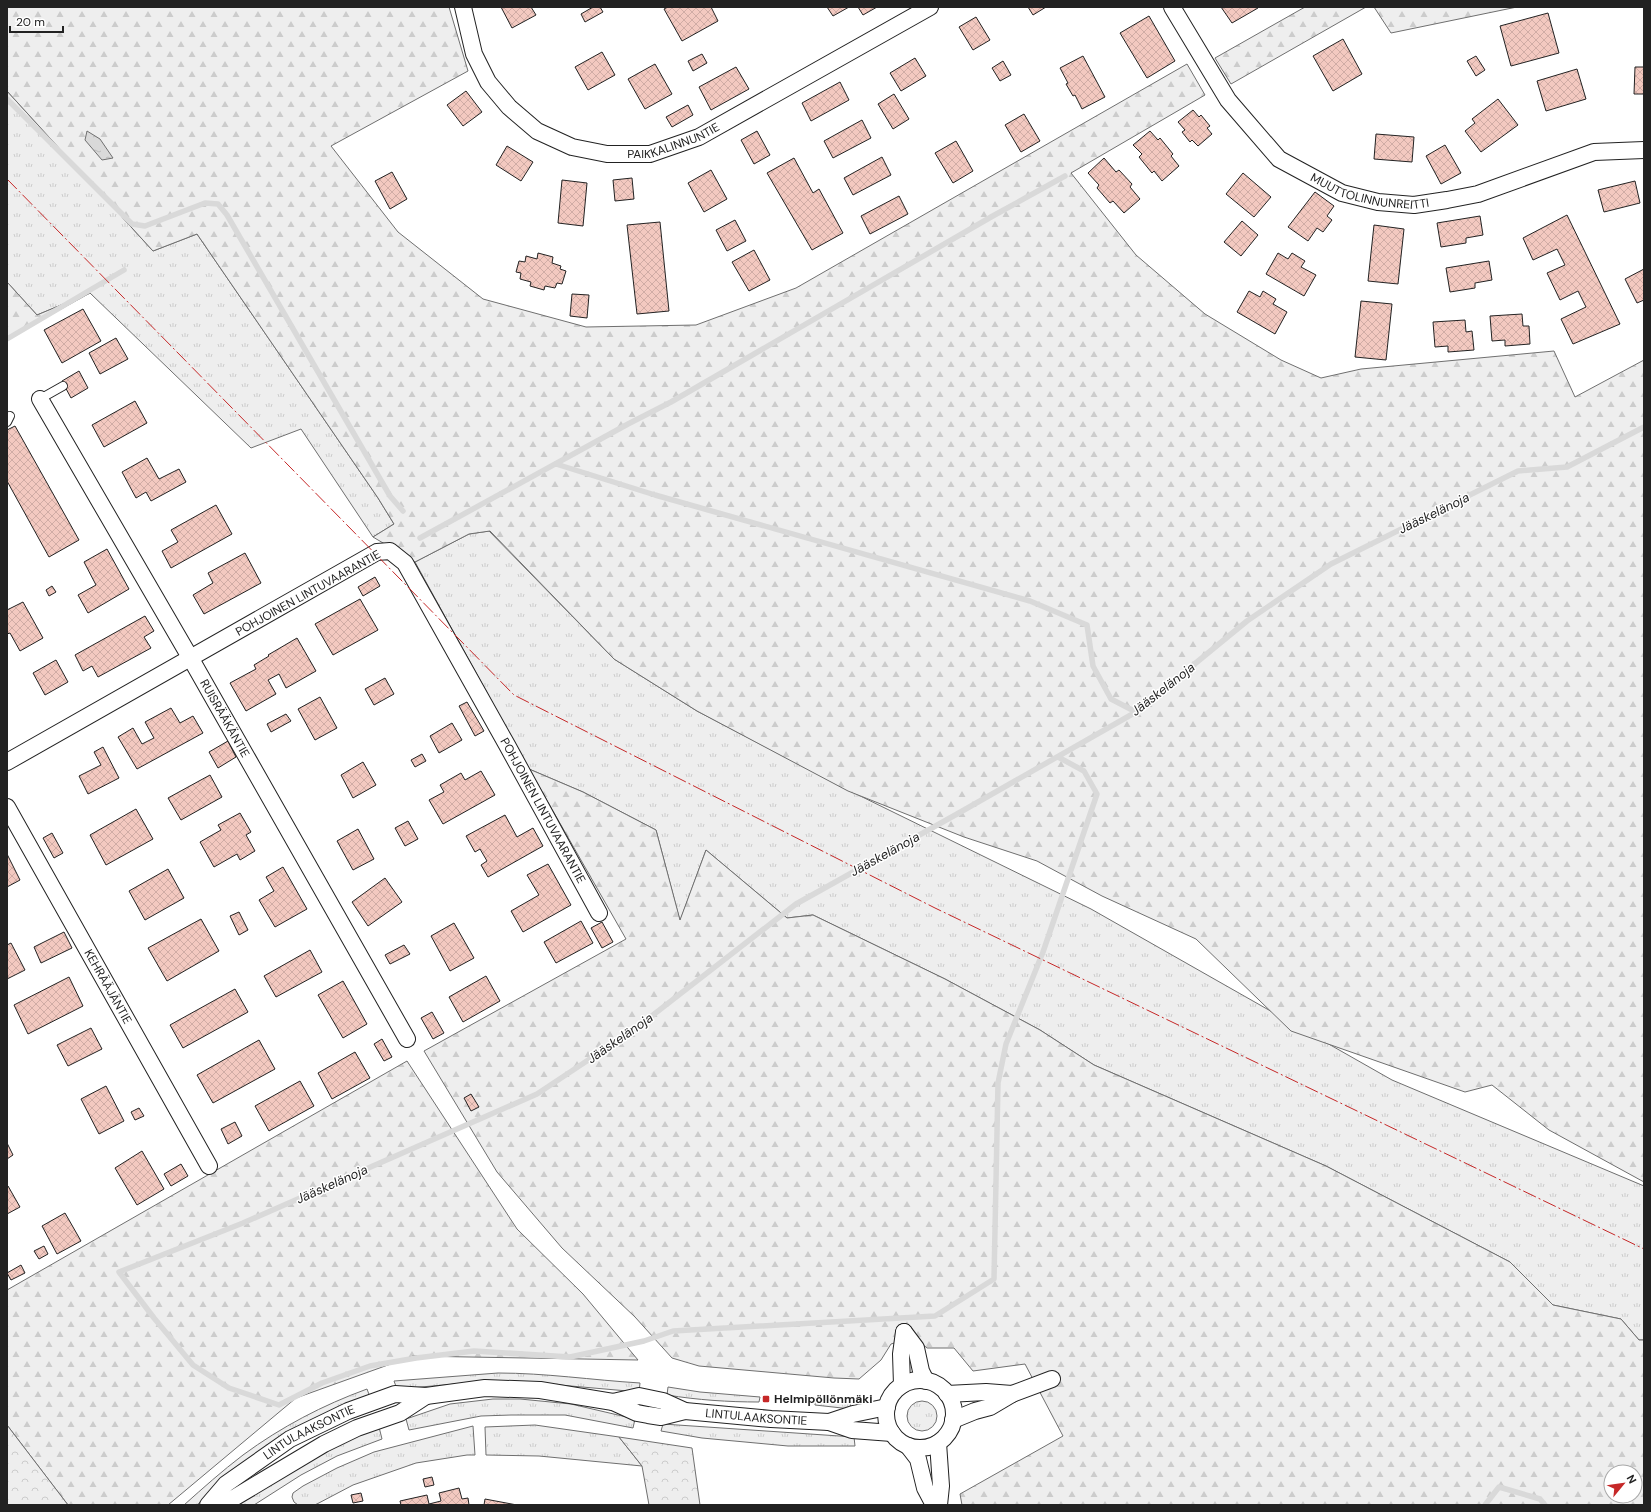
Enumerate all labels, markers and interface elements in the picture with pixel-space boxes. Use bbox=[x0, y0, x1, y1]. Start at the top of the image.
scale bar bbox=[10, 8, 63, 34]
text: 20 m bbox=[16, 14, 45, 30]
street label: PAIKKALINNUNTIE bbox=[627, 119, 723, 162]
street label: MUUTTOLINNUNREITTI bbox=[1308, 169, 1430, 213]
water label: Jääskelänoja bbox=[1396, 489, 1472, 537]
street label: POHJOINEN LINTUVAARANTIE bbox=[233, 546, 384, 640]
water label: Jääskelänoja bbox=[1128, 659, 1198, 719]
street label: RUISRÄÄKÄNTIE bbox=[196, 676, 253, 761]
street label: POHJOINEN LINTUVAARANTIE bbox=[497, 735, 589, 886]
water label: Jääskelänoja bbox=[847, 828, 923, 880]
street label: KEHRÄÄJÄNTIE bbox=[81, 946, 136, 1027]
water label: Jääskelänoja bbox=[584, 1009, 656, 1067]
water label: Jääskelänoja bbox=[293, 1161, 371, 1207]
place label: Helmipöllönmäki bbox=[774, 1391, 872, 1407]
marker: Helmipöllönmäki bbox=[761, 1394, 771, 1404]
street label: LINTULAAKSONTIE bbox=[260, 1401, 357, 1463]
street label: LINTULAAKSONTIE bbox=[705, 1405, 808, 1429]
north arrow bbox=[1603, 1464, 1643, 1504]
text: N bbox=[1624, 1472, 1640, 1486]

